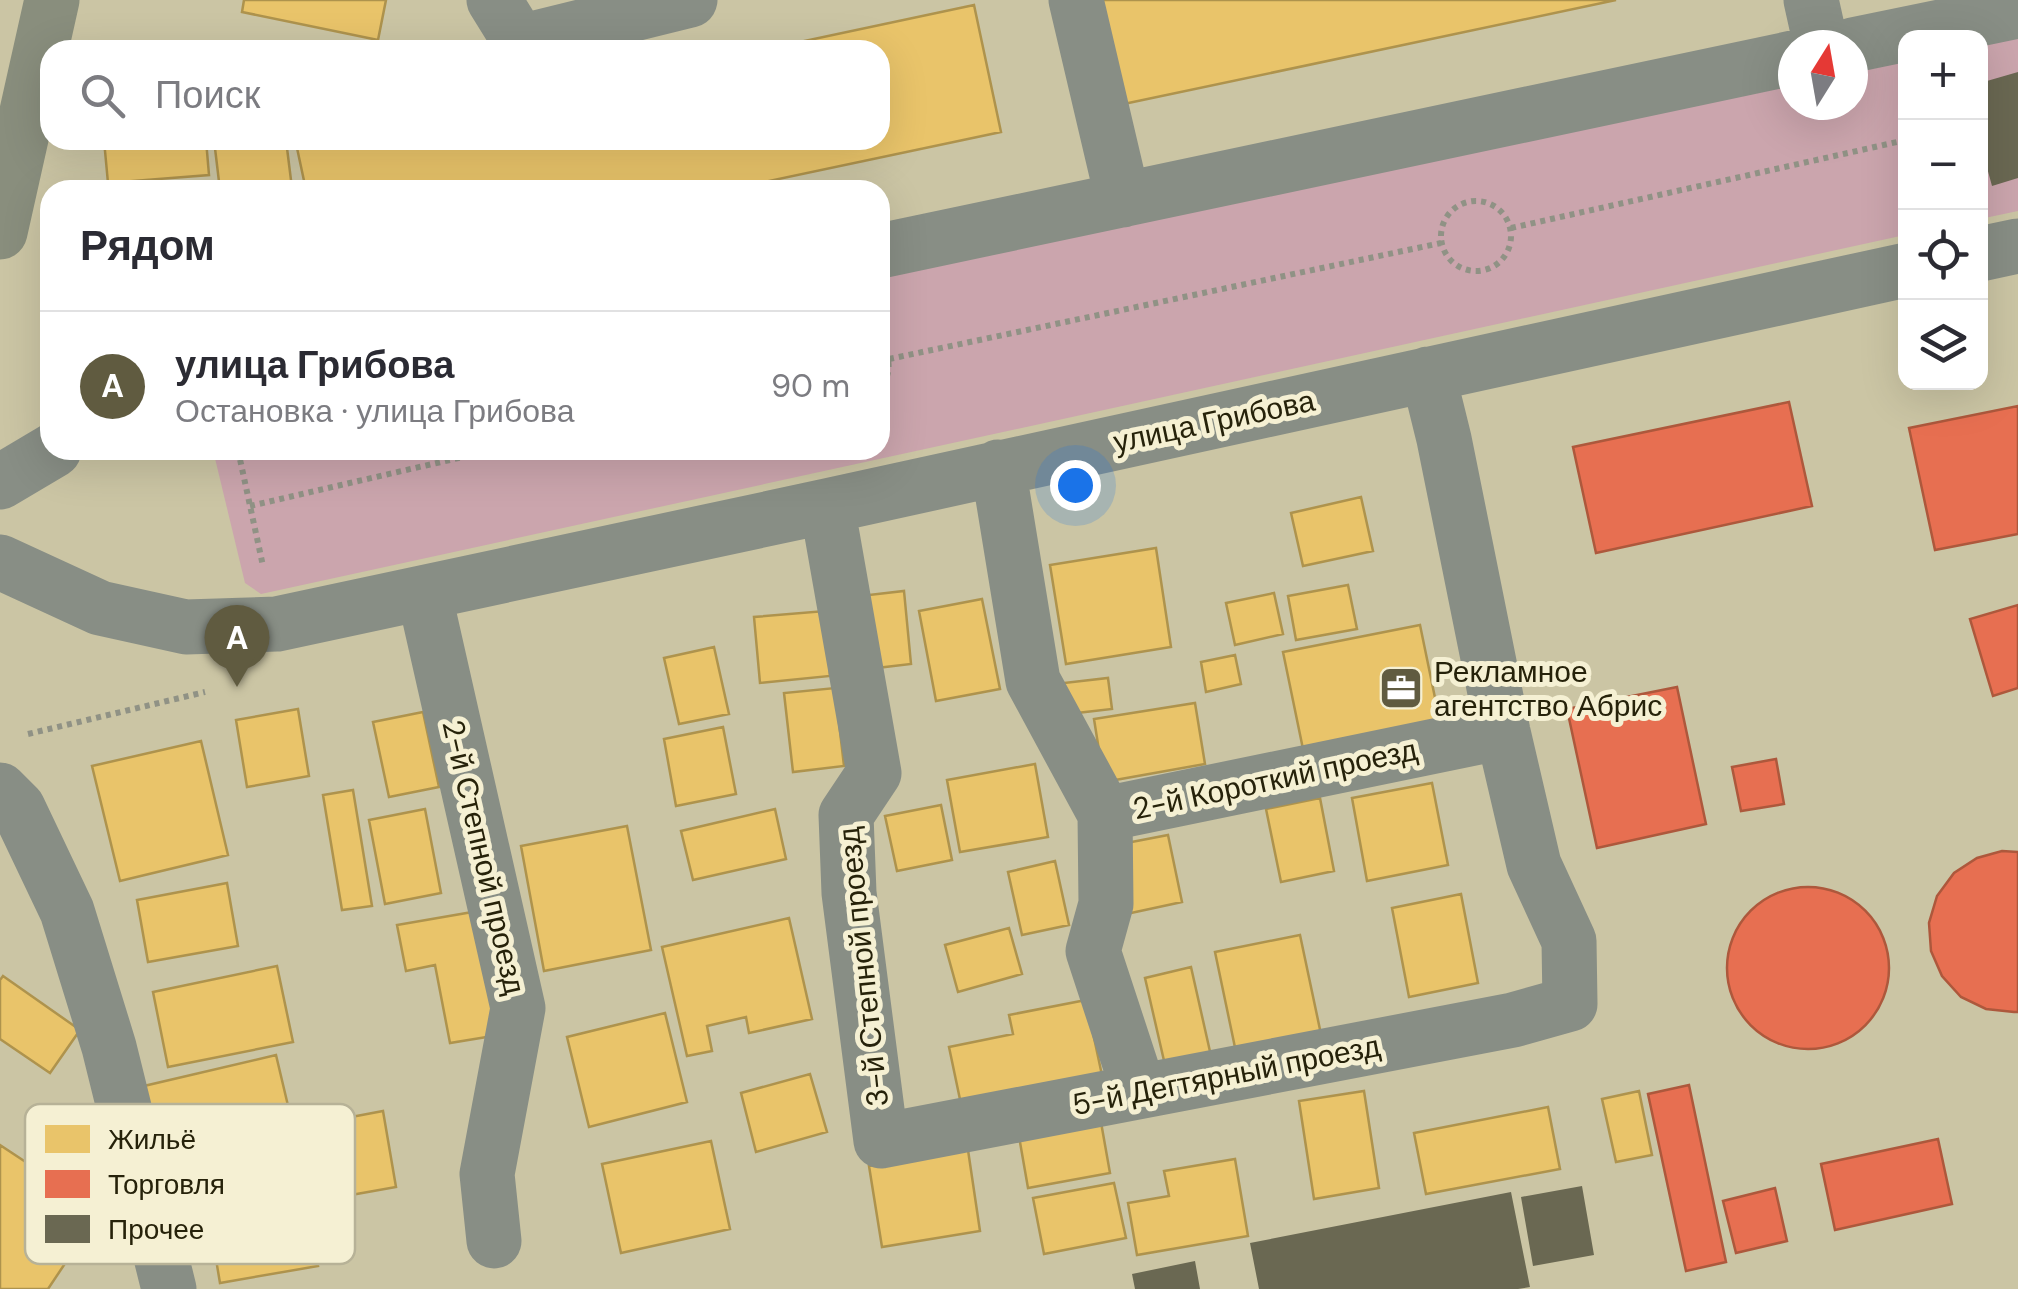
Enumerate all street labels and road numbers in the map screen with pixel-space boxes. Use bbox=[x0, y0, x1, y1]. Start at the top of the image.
street label: улица Грибова bbox=[1110, 381, 1318, 461]
street label: 2-й Степной проезд bbox=[433, 716, 535, 998]
street label: 2-й Короткий проезд bbox=[1129, 730, 1421, 828]
street label: 3-й Степной проезд bbox=[829, 825, 897, 1109]
street label: 5-й Дегтярный проезд bbox=[1069, 1026, 1383, 1124]

